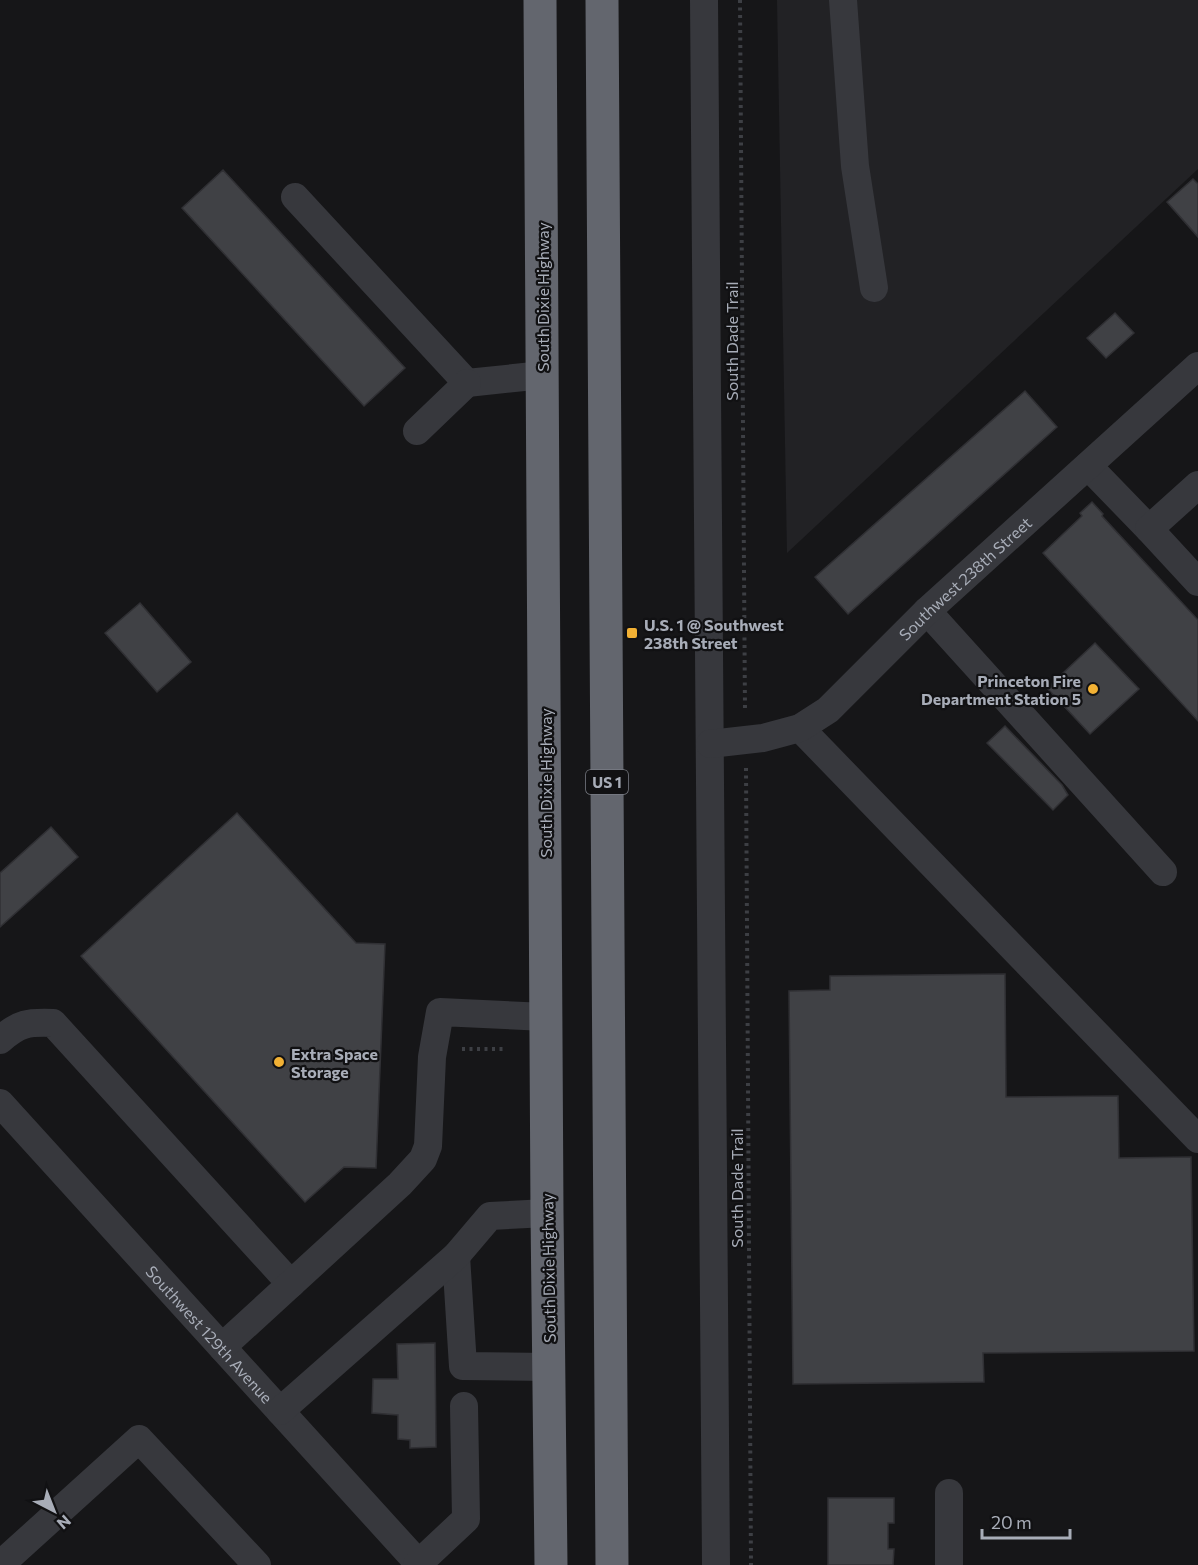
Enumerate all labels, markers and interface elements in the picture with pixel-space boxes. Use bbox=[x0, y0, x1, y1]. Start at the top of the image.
street label: South Dixie Highway bbox=[533, 222, 552, 372]
street label: South Dade Trail bbox=[722, 281, 741, 401]
street label: Southwest 238th Street bbox=[894, 512, 1035, 644]
place label: U.S. 1 @ Southwest 238th Street bbox=[644, 615, 784, 652]
marker: U.S. 1 @ Southwest 238th Street bbox=[625, 626, 639, 640]
place label: Princeton Fire Department Station 5 bbox=[921, 671, 1081, 708]
marker: Princeton Fire Department Station 5 bbox=[1086, 682, 1100, 696]
street label: South Dixie Highway bbox=[536, 708, 555, 858]
road number: US 1 bbox=[586, 770, 628, 794]
place label: Extra Space Storage bbox=[291, 1044, 378, 1081]
marker: Extra Space Storage bbox=[272, 1055, 286, 1069]
street label: South Dade Trail bbox=[727, 1128, 746, 1248]
street label: South Dixie Highway bbox=[537, 1193, 559, 1343]
street label: Southwest 129th Avenue bbox=[143, 1261, 277, 1406]
north arrow bbox=[24, 1481, 84, 1541]
scale bar bbox=[982, 1502, 1070, 1540]
text: N bbox=[54, 1511, 75, 1534]
text: 20 m bbox=[991, 1511, 1032, 1533]

